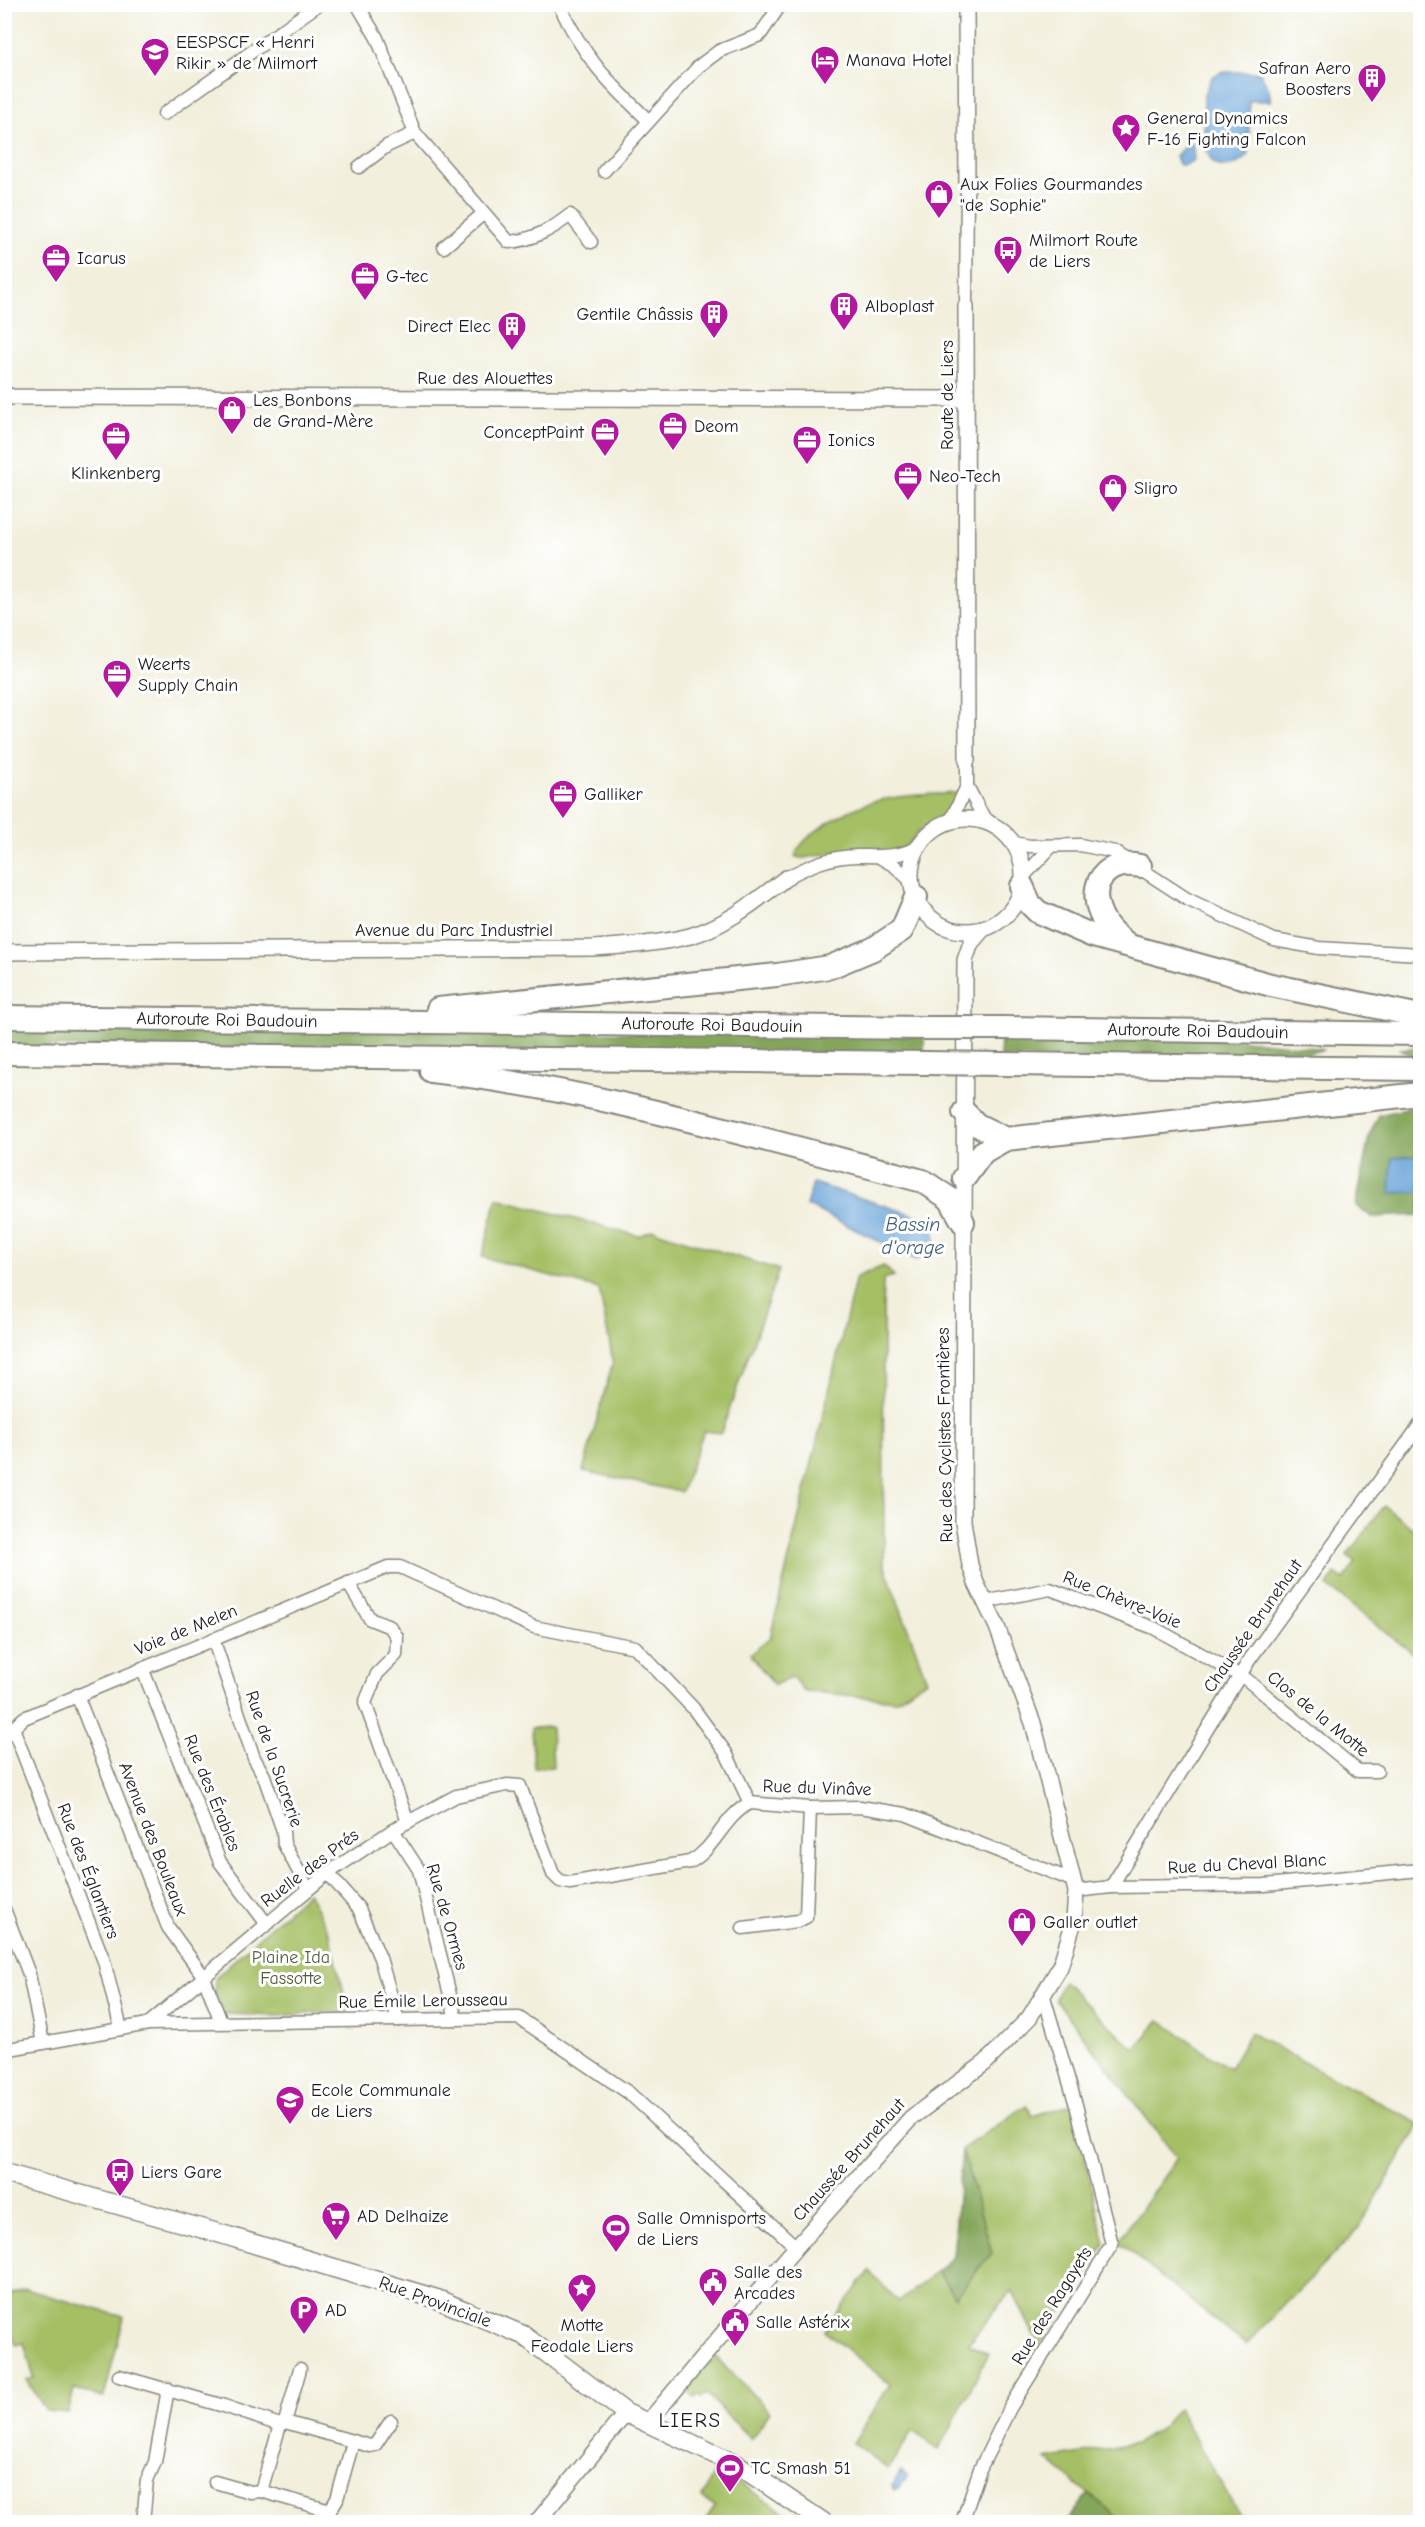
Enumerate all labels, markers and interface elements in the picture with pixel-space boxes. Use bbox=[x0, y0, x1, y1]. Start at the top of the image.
place label: EESPSCF « Henri Rikir » de Milmort bbox=[176, 32, 318, 74]
school or university icon: EESPSCF « Henri Rikir » de Milmort bbox=[139, 36, 171, 78]
hotel icon: Manava Hotel bbox=[809, 44, 841, 86]
place label: Manava Hotel bbox=[846, 50, 952, 71]
place label: Safran Aero Boosters bbox=[1259, 58, 1351, 100]
building icon: Safran Aero Boosters bbox=[1356, 62, 1388, 104]
place label: General Dynamics F-16 Fighting Falcon bbox=[1147, 108, 1306, 150]
place icon: General Dynamics F-16 Fighting Falcon bbox=[1110, 112, 1142, 154]
place label: Aux Folies Gourmandes "de Sophie" bbox=[960, 174, 1143, 216]
shop icon: Aux Folies Gourmandes "de Sophie" bbox=[923, 178, 955, 220]
place label: Milmort Route de Liers bbox=[1029, 230, 1138, 272]
bus stop icon: Milmort Route de Liers bbox=[992, 234, 1024, 276]
office icon: Icarus bbox=[40, 242, 72, 284]
place label: Icarus bbox=[77, 248, 126, 269]
office icon: G-tec bbox=[349, 260, 381, 302]
place label: G-tec bbox=[386, 266, 429, 287]
building icon: Alboplast bbox=[828, 290, 860, 332]
place label: Alboplast bbox=[865, 296, 935, 317]
building icon: Gentile Châssis bbox=[698, 298, 730, 340]
place label: Gentile Châssis bbox=[576, 304, 693, 325]
building icon: Direct Elec bbox=[496, 310, 528, 352]
place label: Direct Elec bbox=[407, 316, 491, 337]
street label: Route de Liers bbox=[937, 340, 958, 450]
street label: Rue des Alouettes bbox=[417, 368, 553, 389]
place label: Les Bonbons de Grand-Mère bbox=[253, 390, 373, 432]
shop icon: Les Bonbons de Grand-Mère bbox=[216, 394, 248, 436]
office icon: Deom bbox=[657, 410, 689, 452]
office icon: ConceptPaint bbox=[589, 416, 621, 458]
place label: Deom bbox=[694, 416, 739, 437]
office icon: Klinkenberg bbox=[100, 420, 132, 462]
place label: ConceptPaint bbox=[483, 422, 585, 443]
office icon: Ionics bbox=[791, 424, 823, 466]
place label: Ionics bbox=[828, 430, 875, 451]
office icon: Neo-Tech bbox=[892, 460, 924, 502]
place label: Klinkenberg bbox=[71, 463, 161, 484]
place label: Neo-Tech bbox=[929, 466, 1001, 487]
shop icon: Sligro bbox=[1097, 472, 1129, 514]
place label: Sligro bbox=[1134, 478, 1178, 499]
place label: Weerts Supply Chain bbox=[138, 654, 238, 696]
office icon: Weerts Supply Chain bbox=[101, 658, 133, 700]
office icon: Galliker bbox=[547, 778, 579, 820]
place label: Galliker bbox=[584, 784, 643, 805]
street label: Avenue du Parc Industriel bbox=[355, 920, 553, 941]
street label: Autoroute Roi Baudouin bbox=[136, 1008, 318, 1032]
street label: Autoroute Roi Baudouin bbox=[621, 1013, 803, 1037]
street label: Autoroute Roi Baudouin bbox=[1107, 1019, 1289, 1043]
water label: Bassin d'orage bbox=[882, 1213, 944, 1259]
street label: Rue des Cyclistes Frontières bbox=[933, 1327, 957, 1543]
street label: Chaussée Brunehaut bbox=[1199, 1555, 1307, 1697]
street label: Rue Chèvre-Voie bbox=[1060, 1567, 1184, 1633]
street label: Voie de Melen bbox=[132, 1600, 240, 1660]
street label: Clos de la Motte bbox=[1263, 1667, 1373, 1761]
street label: Rue de la Sucrerie bbox=[241, 1688, 307, 1830]
street label: Rue des Érables bbox=[179, 1731, 246, 1854]
street label: Avenue des Bouleaux bbox=[114, 1759, 192, 1919]
street label: Rue du Vinâve bbox=[762, 1776, 872, 1800]
street label: Rue des Églantiers bbox=[52, 1800, 124, 1942]
street label: Ruelle des Prés bbox=[257, 1824, 363, 1912]
street label: Rue du Cheval Blanc bbox=[1167, 1849, 1327, 1879]
street label: Rue de Ormes bbox=[422, 1861, 472, 1973]
shop icon: Galler outlet bbox=[1006, 1906, 1038, 1948]
place label: Galler outlet bbox=[1043, 1912, 1138, 1933]
park label: Plaine Ida Fassotte bbox=[252, 1947, 330, 1989]
street label: Rue Émile Lerousseau bbox=[338, 1988, 508, 2013]
place label: Ecole Communale de Liers bbox=[311, 2080, 451, 2122]
school or university icon: Ecole Communale de Liers bbox=[274, 2084, 306, 2126]
street label: Chaussée Brunehaut bbox=[788, 2094, 910, 2226]
bus stop icon: Liers Gare bbox=[104, 2156, 136, 2198]
place label: Liers Gare bbox=[141, 2162, 222, 2183]
supermarket icon: AD Delhaize bbox=[320, 2200, 352, 2242]
place label: AD Delhaize bbox=[357, 2206, 449, 2227]
place label: Salle Omnisports de Liers bbox=[637, 2208, 766, 2250]
sports icon: Salle Omnisports de Liers bbox=[600, 2212, 632, 2254]
street label: Rue des Ragayets bbox=[1007, 2243, 1097, 2369]
place label: Salle des Arcades bbox=[734, 2262, 802, 2304]
public building icon: Salle des Arcades bbox=[697, 2266, 729, 2308]
street label: Rue Provinciale bbox=[376, 2272, 494, 2332]
place icon: Motte Feodale Liers bbox=[566, 2272, 598, 2314]
parking icon: AD bbox=[288, 2294, 320, 2336]
place label: AD bbox=[325, 2300, 347, 2321]
public building icon: Salle Astérix bbox=[719, 2306, 751, 2348]
place label: Salle Astérix bbox=[756, 2312, 850, 2333]
place label: Motte Feodale Liers bbox=[531, 2315, 633, 2357]
district label: LIERS bbox=[658, 2408, 722, 2432]
sports icon: TC Smash 51 bbox=[714, 2452, 746, 2494]
place label: TC Smash 51 bbox=[751, 2458, 851, 2479]

